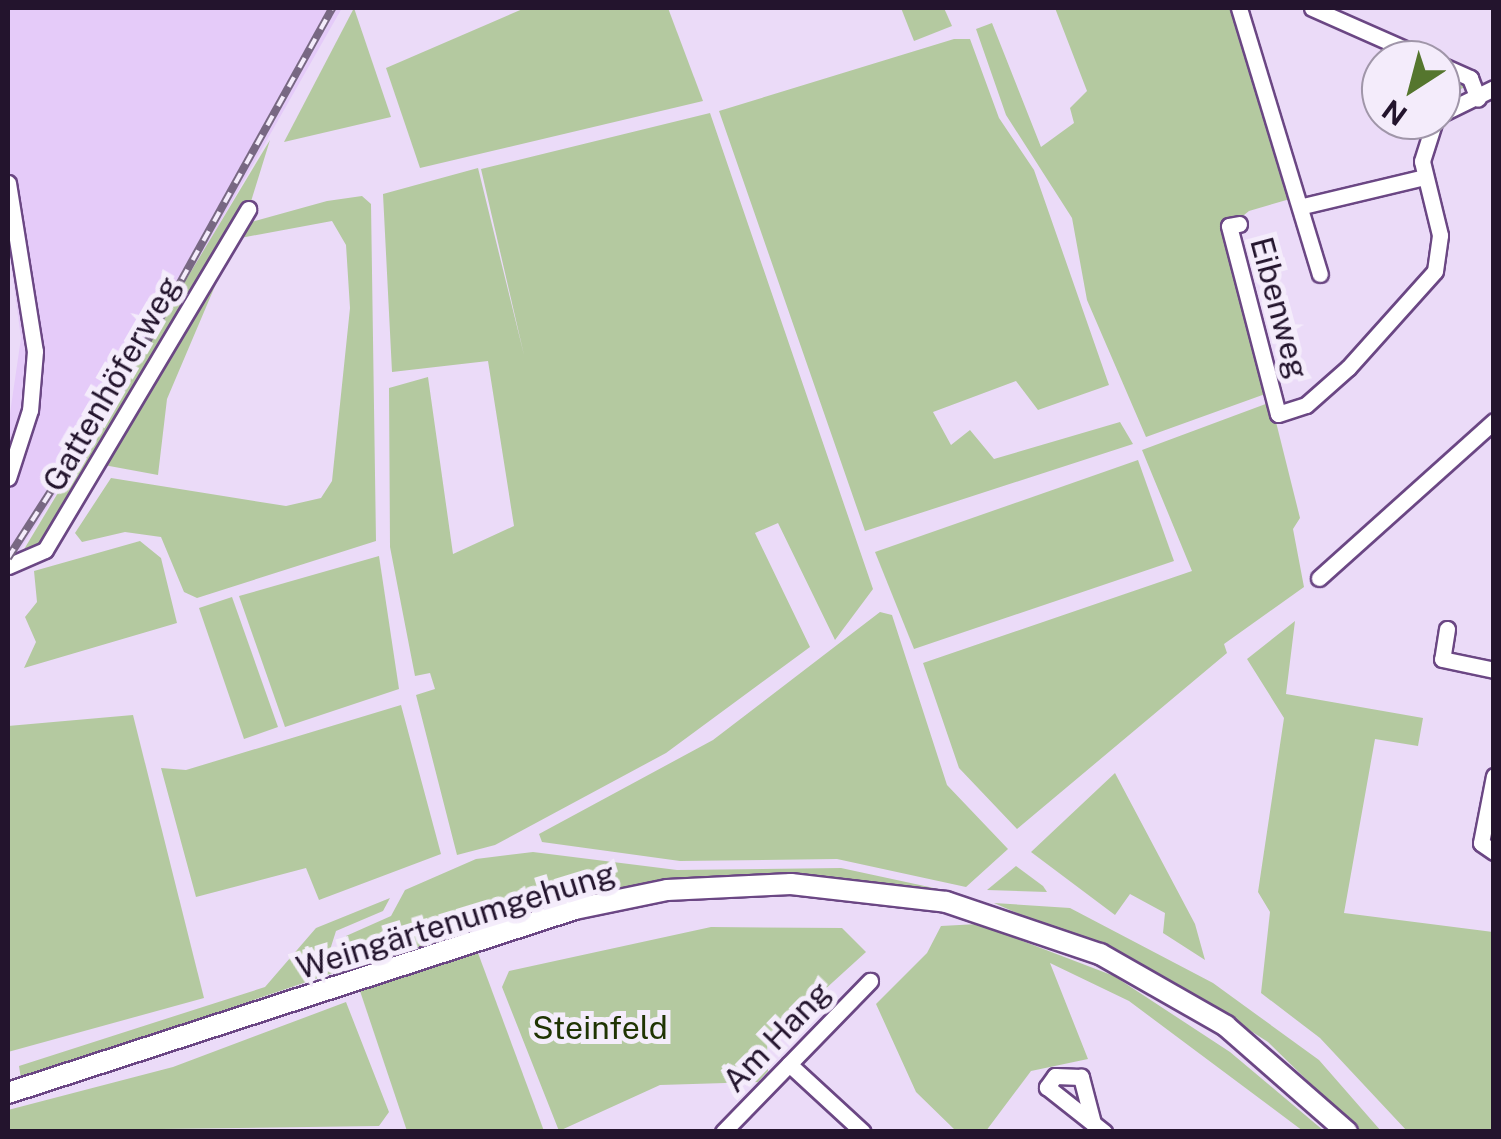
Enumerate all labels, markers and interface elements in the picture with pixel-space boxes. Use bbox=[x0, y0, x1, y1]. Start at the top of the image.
north arrow bbox=[1361, 40, 1461, 140]
text: N bbox=[1376, 93, 1413, 133]
street label: Eibenweg bbox=[1242, 233, 1316, 383]
street label: Gattenhöferweg bbox=[35, 270, 189, 498]
street label: Weingärtenumgehung bbox=[292, 854, 620, 988]
street label: Am Hang bbox=[715, 974, 839, 1100]
park label: Steinfeld bbox=[532, 1009, 668, 1047]

